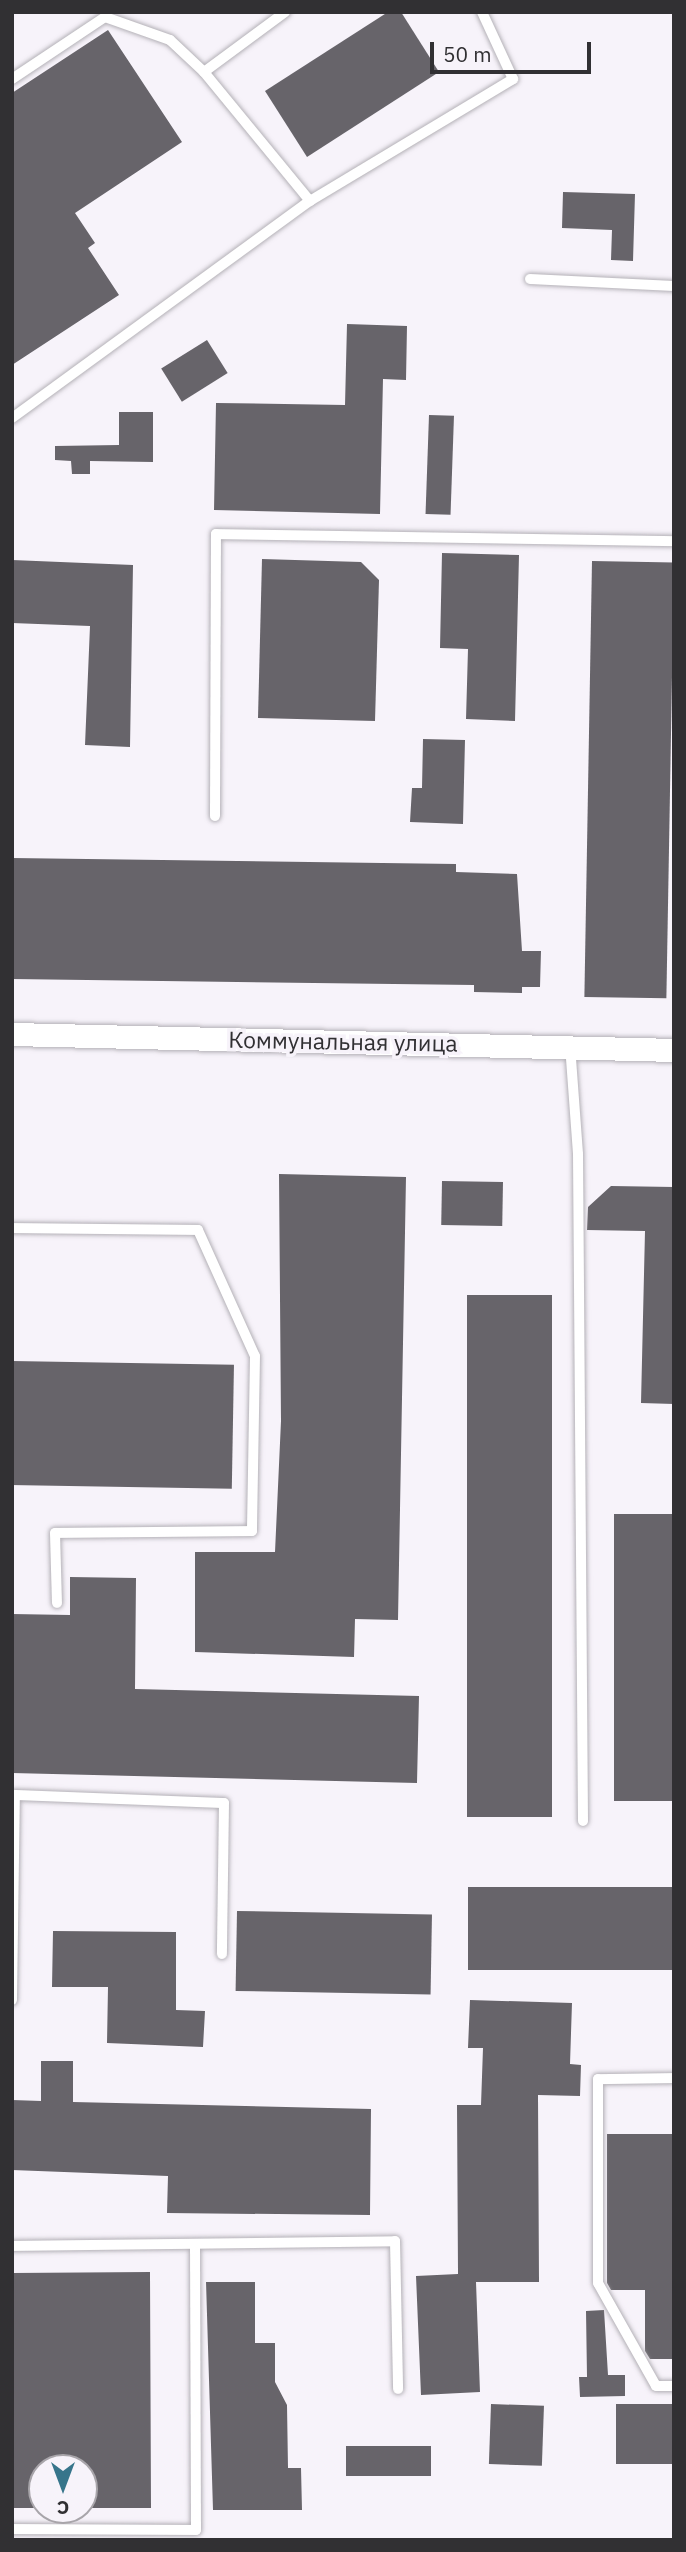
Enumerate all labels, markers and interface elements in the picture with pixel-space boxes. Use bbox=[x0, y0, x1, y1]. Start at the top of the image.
scale bar bbox=[434, 28, 595, 72]
text: 50 m bbox=[443, 40, 492, 68]
street label: Коммунальная улица bbox=[228, 1025, 458, 1057]
north arrow bbox=[28, 2454, 98, 2524]
text: С bbox=[57, 2496, 69, 2520]

